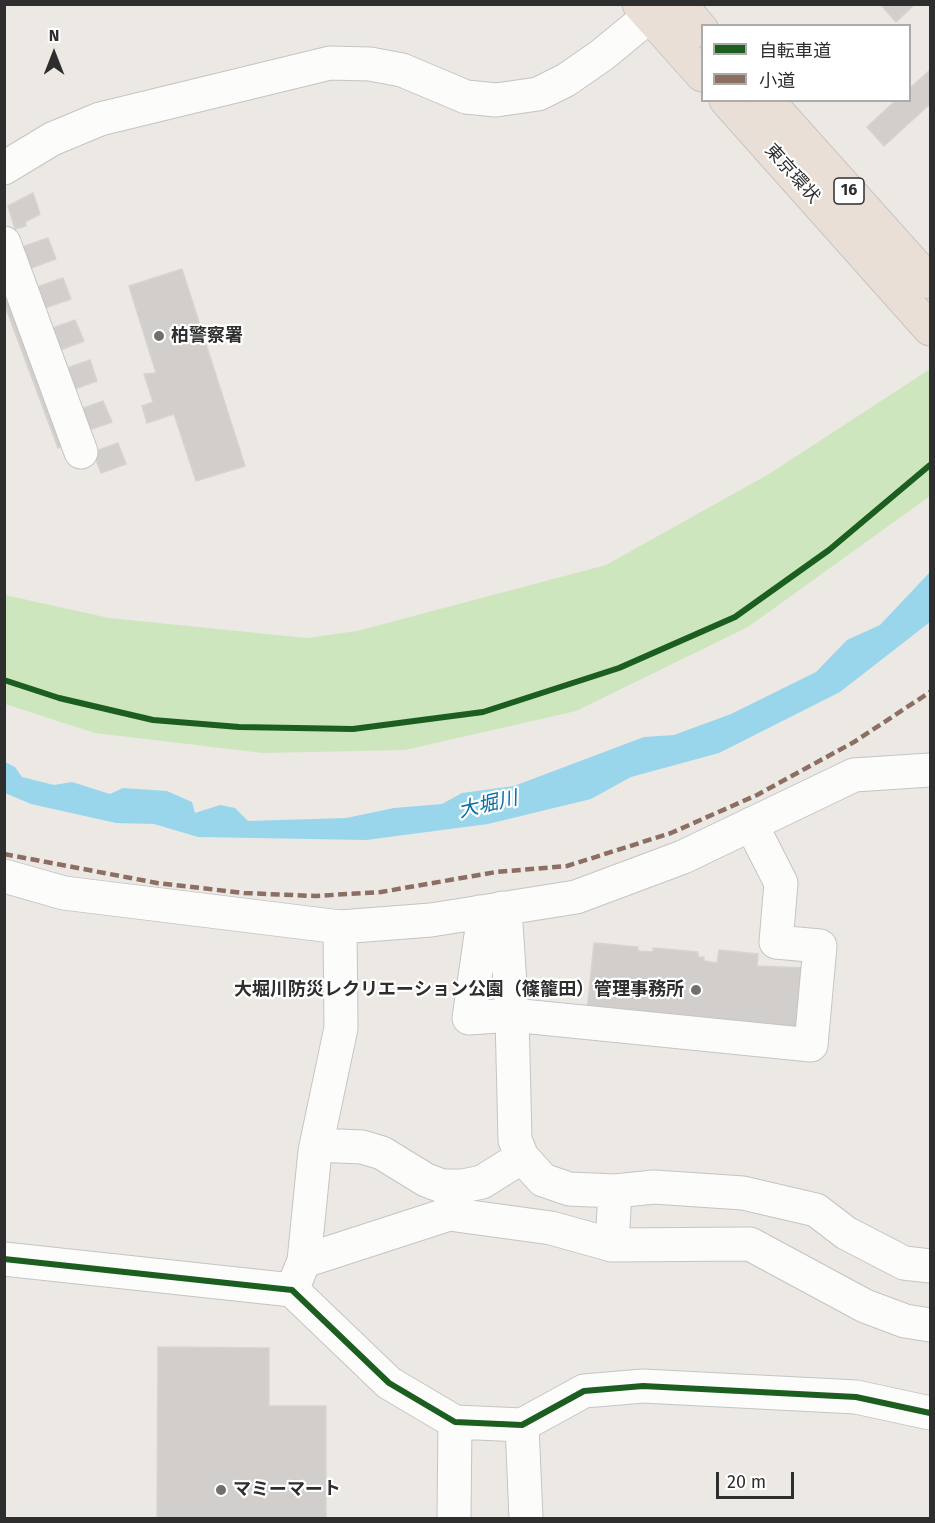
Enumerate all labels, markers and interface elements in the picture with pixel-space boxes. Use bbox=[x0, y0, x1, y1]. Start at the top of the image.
north arrow bbox=[24, 24, 84, 84]
legend bbox=[701, 24, 911, 102]
text: N bbox=[49, 26, 59, 45]
text: 自転車道 bbox=[759, 40, 831, 62]
text: 小道 bbox=[759, 70, 795, 92]
street label: 東京環状 bbox=[760, 140, 824, 208]
road number: 16 bbox=[834, 178, 864, 204]
place label: 柏警察署 bbox=[171, 325, 243, 347]
marker: 柏警察署 bbox=[152, 329, 166, 343]
water label: 大堀川 bbox=[456, 787, 520, 823]
place label: 大堀川防災レクリエーション公園（篠籠田）管理事務所 bbox=[234, 979, 684, 1001]
marker: 大堀川防災レクリエーション公園（篠籠田）管理事務所 bbox=[689, 983, 703, 997]
scale bar bbox=[719, 1460, 797, 1498]
text: 20 m bbox=[727, 1471, 766, 1493]
place label: マミーマート bbox=[233, 1479, 341, 1501]
marker: マミーマート bbox=[214, 1483, 228, 1497]

